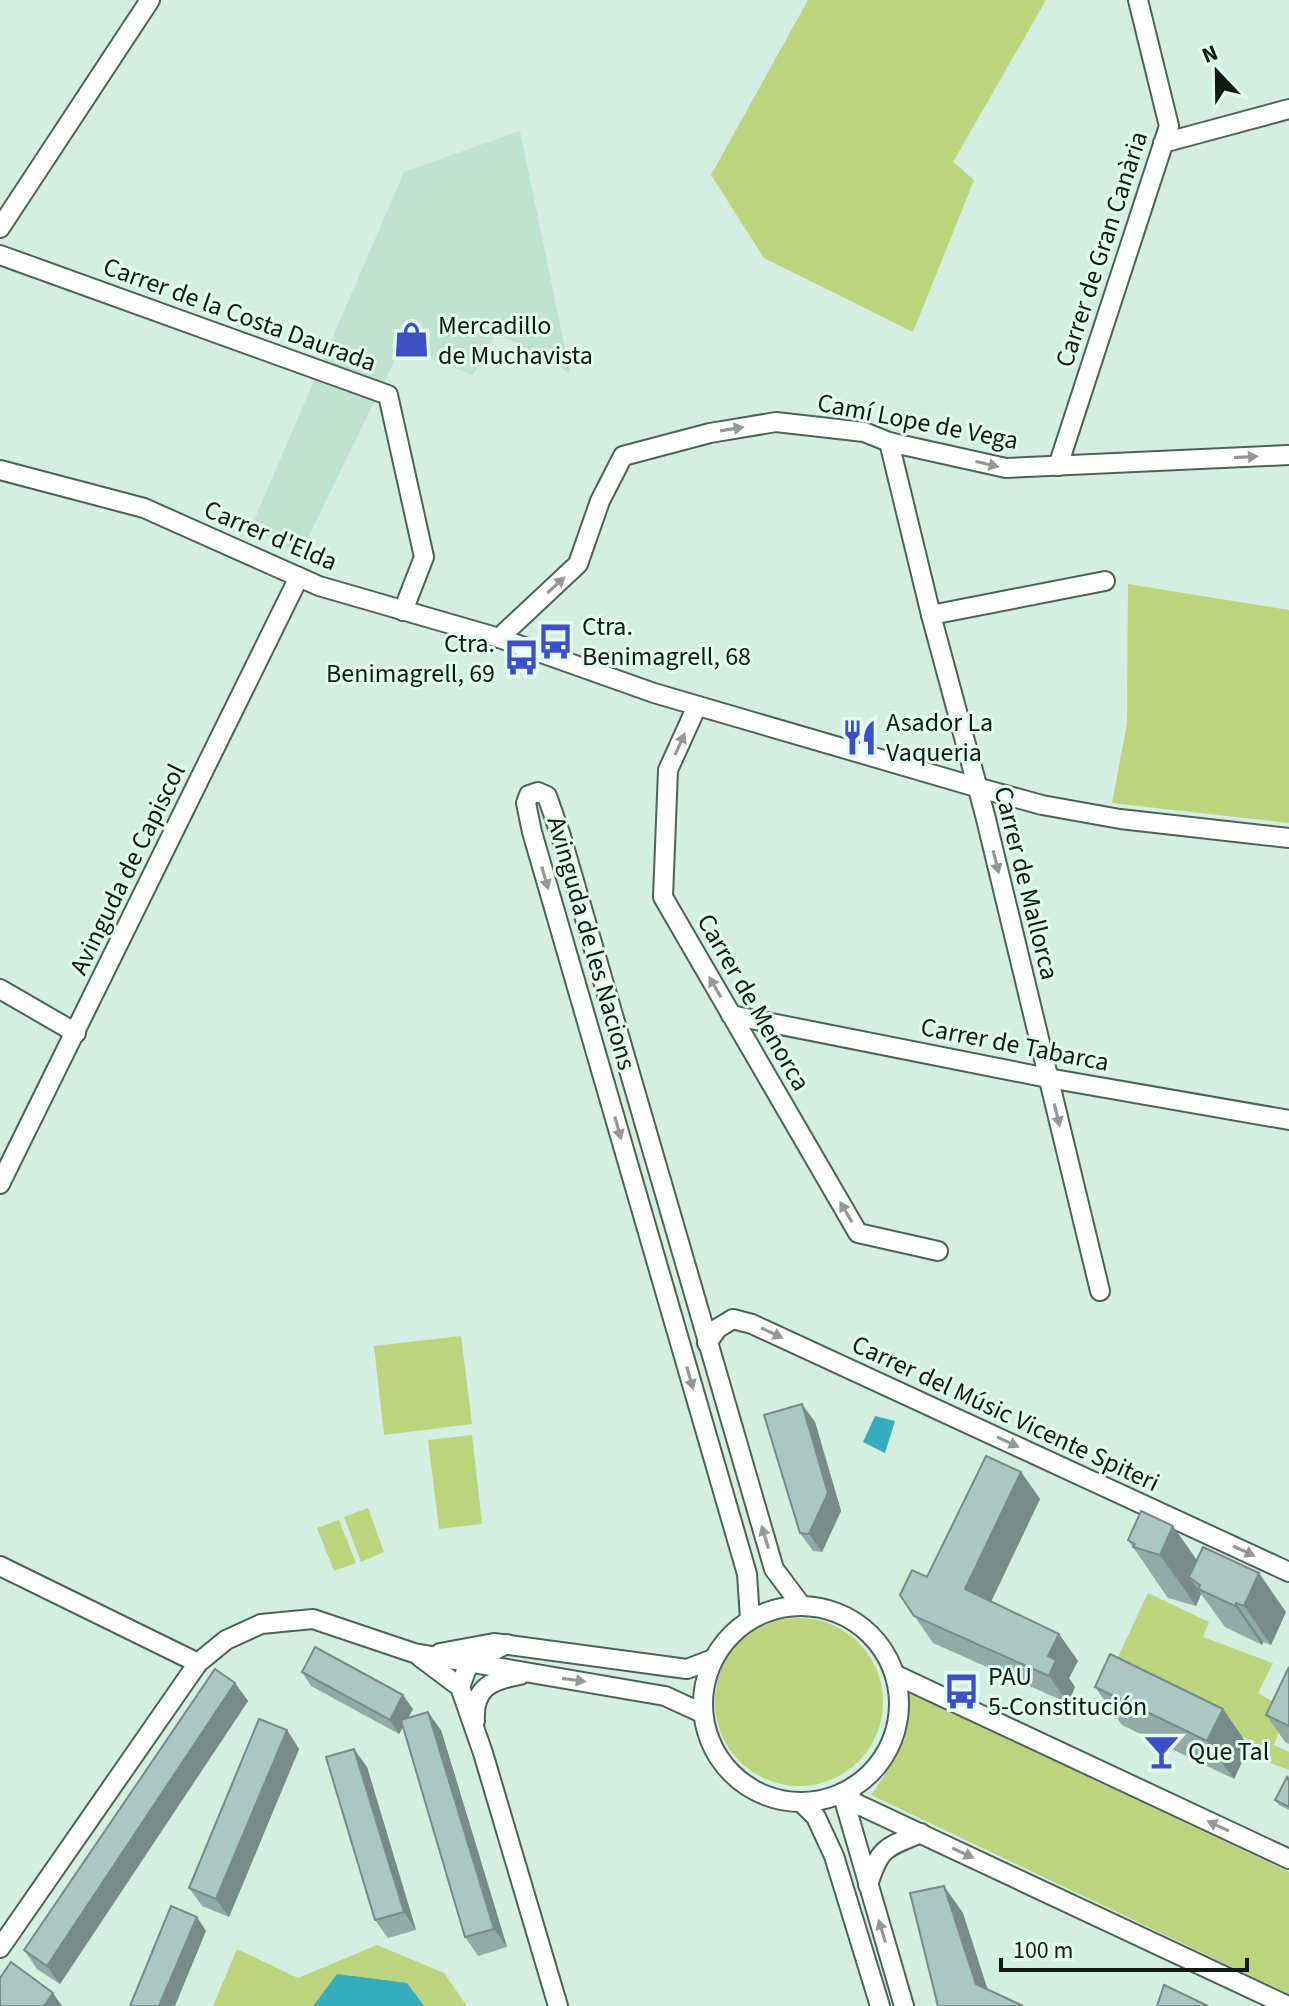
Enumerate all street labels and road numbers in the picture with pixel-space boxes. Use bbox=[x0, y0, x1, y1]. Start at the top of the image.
street label: Carrer de Gran Canària bbox=[1046, 126, 1157, 372]
street label: Carrer de la Costa Daurada bbox=[98, 248, 382, 381]
street label: Camí Lope de Vega bbox=[814, 384, 1022, 459]
street label: Carrer d'Elda bbox=[198, 491, 343, 580]
street label: Avinguda de Capiscol bbox=[60, 757, 195, 981]
street label: Carrer de Mallorca bbox=[985, 782, 1068, 984]
street label: Avinguda de les Nacions bbox=[538, 812, 645, 1074]
street label: Carrer de Menorca bbox=[688, 907, 819, 1098]
street label: Carrer de Tabarca bbox=[918, 1008, 1112, 1081]
street label: Carrer del Músic Vicente Spiteri bbox=[846, 1326, 1166, 1501]

